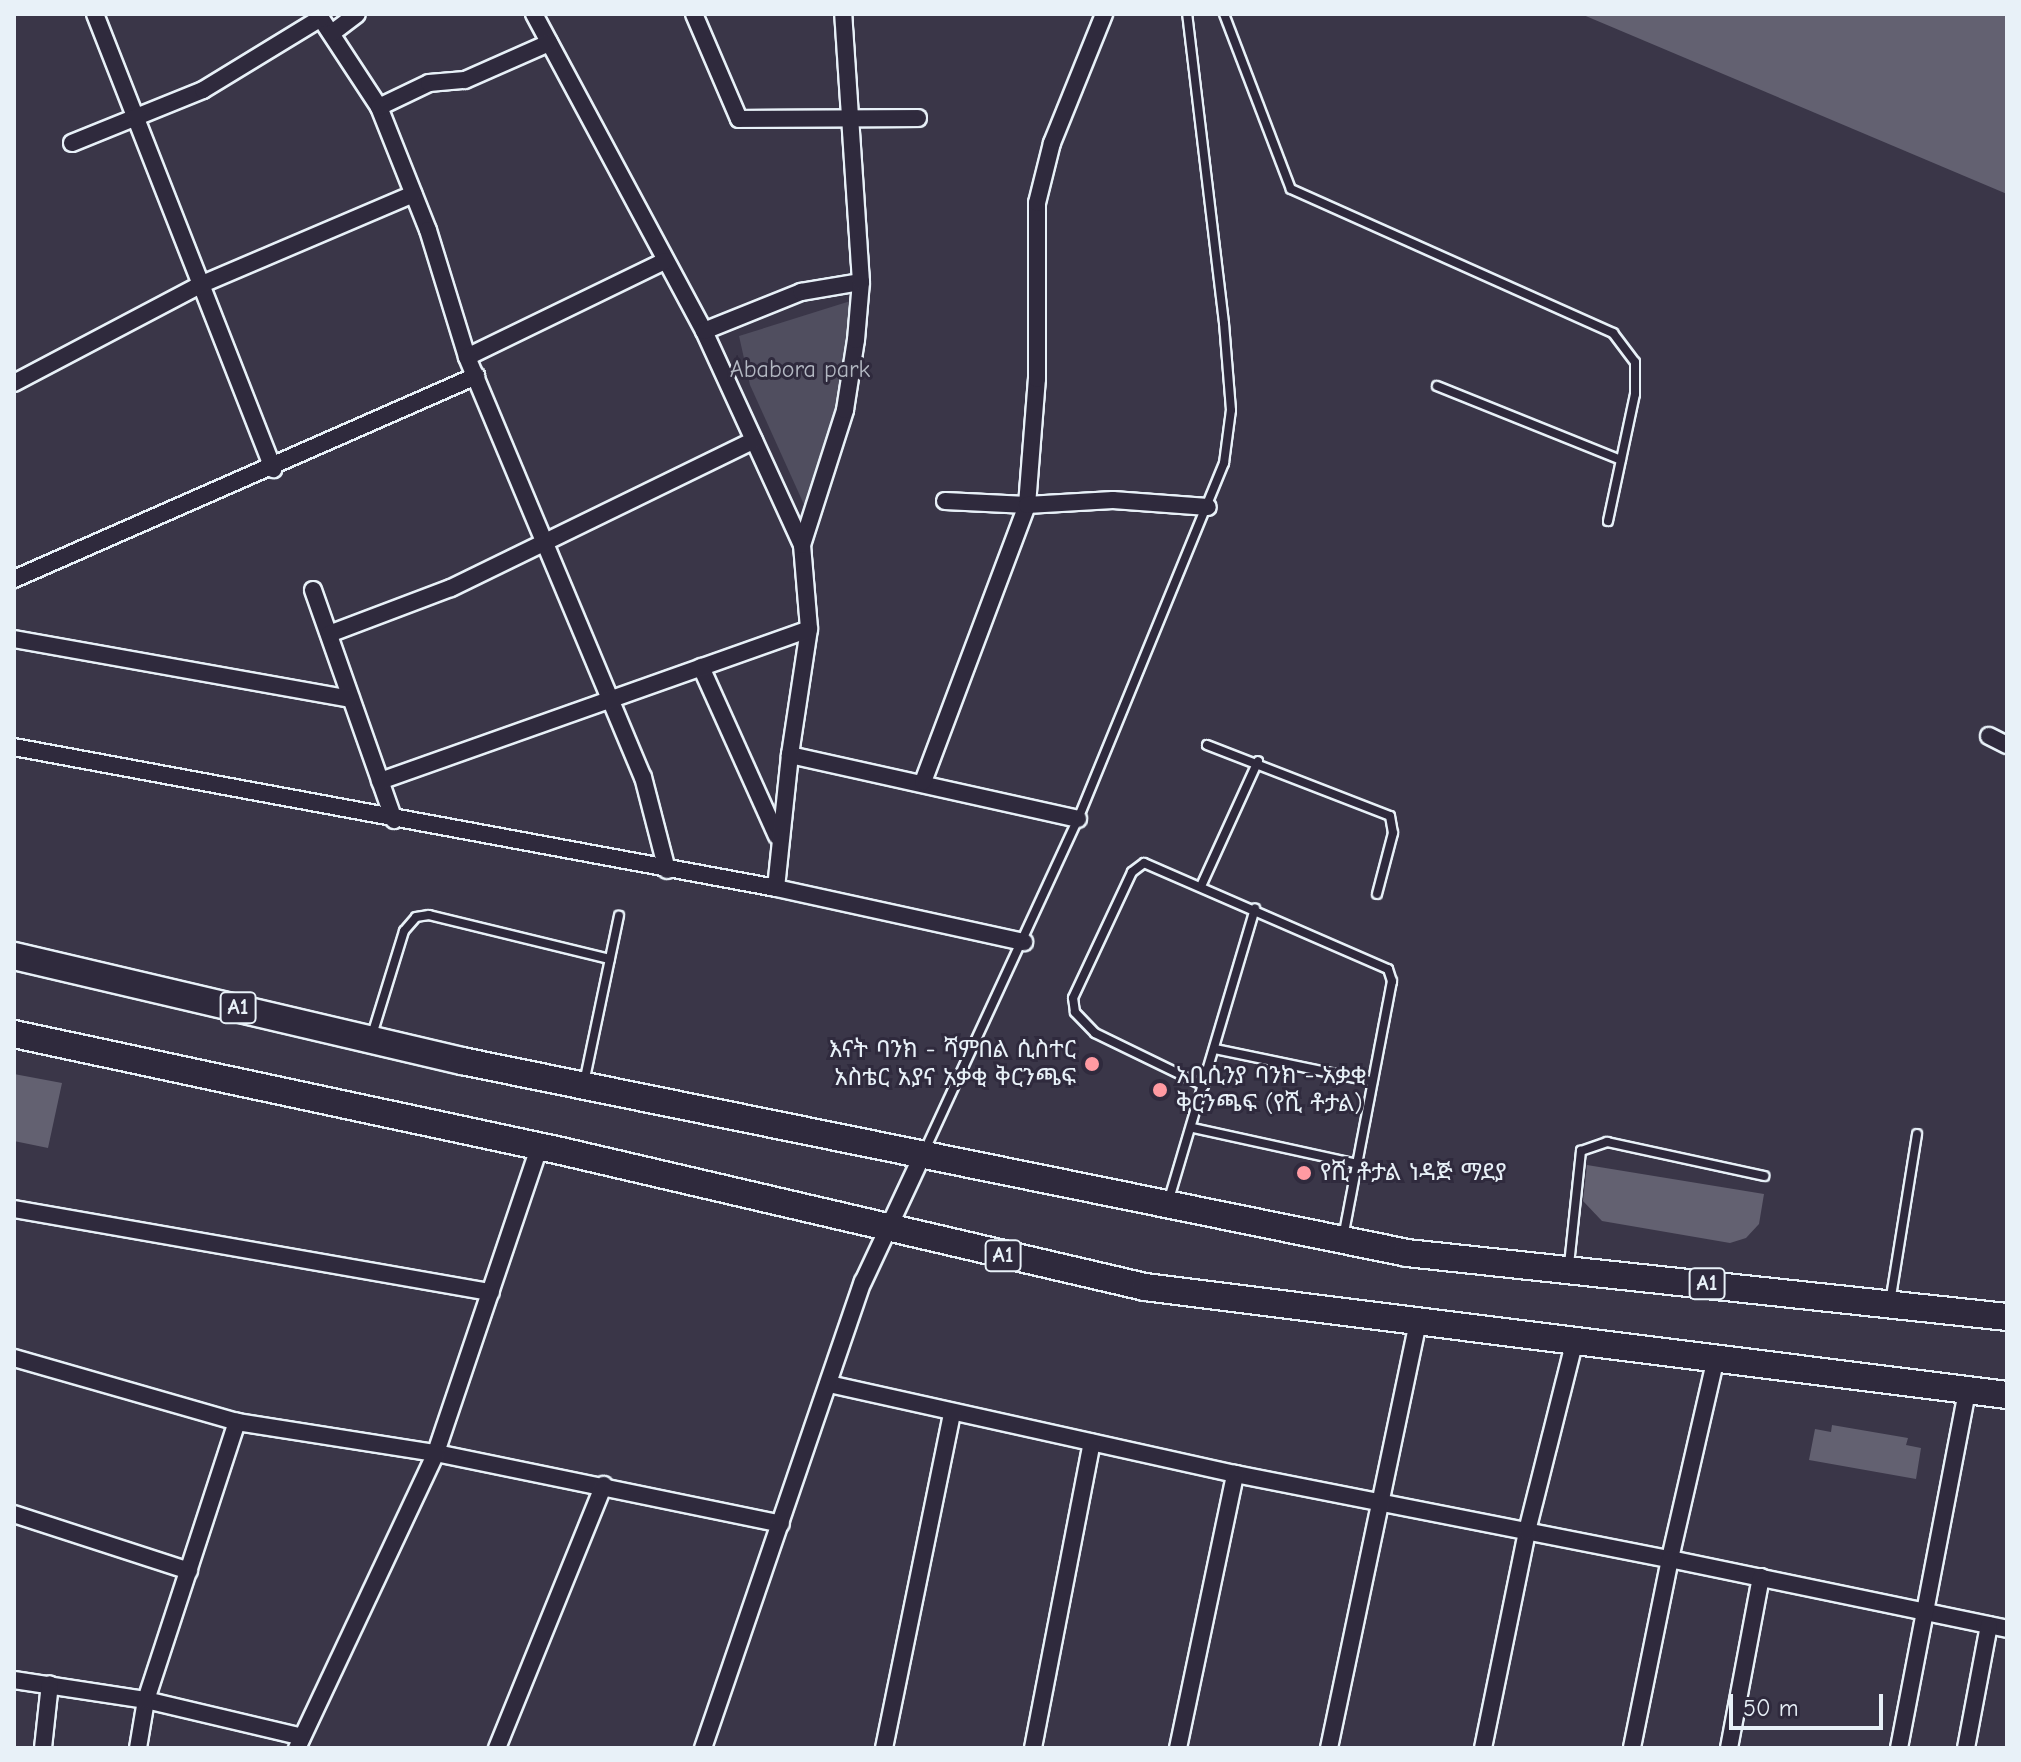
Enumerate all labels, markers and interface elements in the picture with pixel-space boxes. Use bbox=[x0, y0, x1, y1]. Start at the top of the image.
park label: Ababora park bbox=[730, 356, 870, 384]
road number: A1 bbox=[218, 990, 258, 1026]
place label: እናት ባንክ - ሻምበል ሲስተር አስቴር አያና አቃቂ ቅርንጫፍ bbox=[829, 1036, 1076, 1092]
marker: እናት ባንክ - ሻምበል ሲስተር አስቴር አያና አቃቂ ቅርንጫፍ bbox=[1083, 1055, 1101, 1073]
place label: አቢሲንያ ባንክ - አቃቂ ቅርንጫፍ (የሺ ቶታል) bbox=[1176, 1062, 1366, 1118]
marker: አቢሲንያ ባንክ - አቃቂ ቅርንጫፍ (የሺ ቶታል) bbox=[1151, 1081, 1169, 1099]
place label: የሺ ቶታል ነዳጅ ማደያ bbox=[1320, 1159, 1507, 1187]
marker: የሺ ቶታል ነዳጅ ማደያ bbox=[1295, 1164, 1313, 1182]
road number: A1 bbox=[983, 1238, 1023, 1274]
road number: A1 bbox=[1687, 1266, 1727, 1302]
scale bar bbox=[1733, 1678, 1887, 1728]
text: 50 m bbox=[1743, 1694, 1799, 1722]

